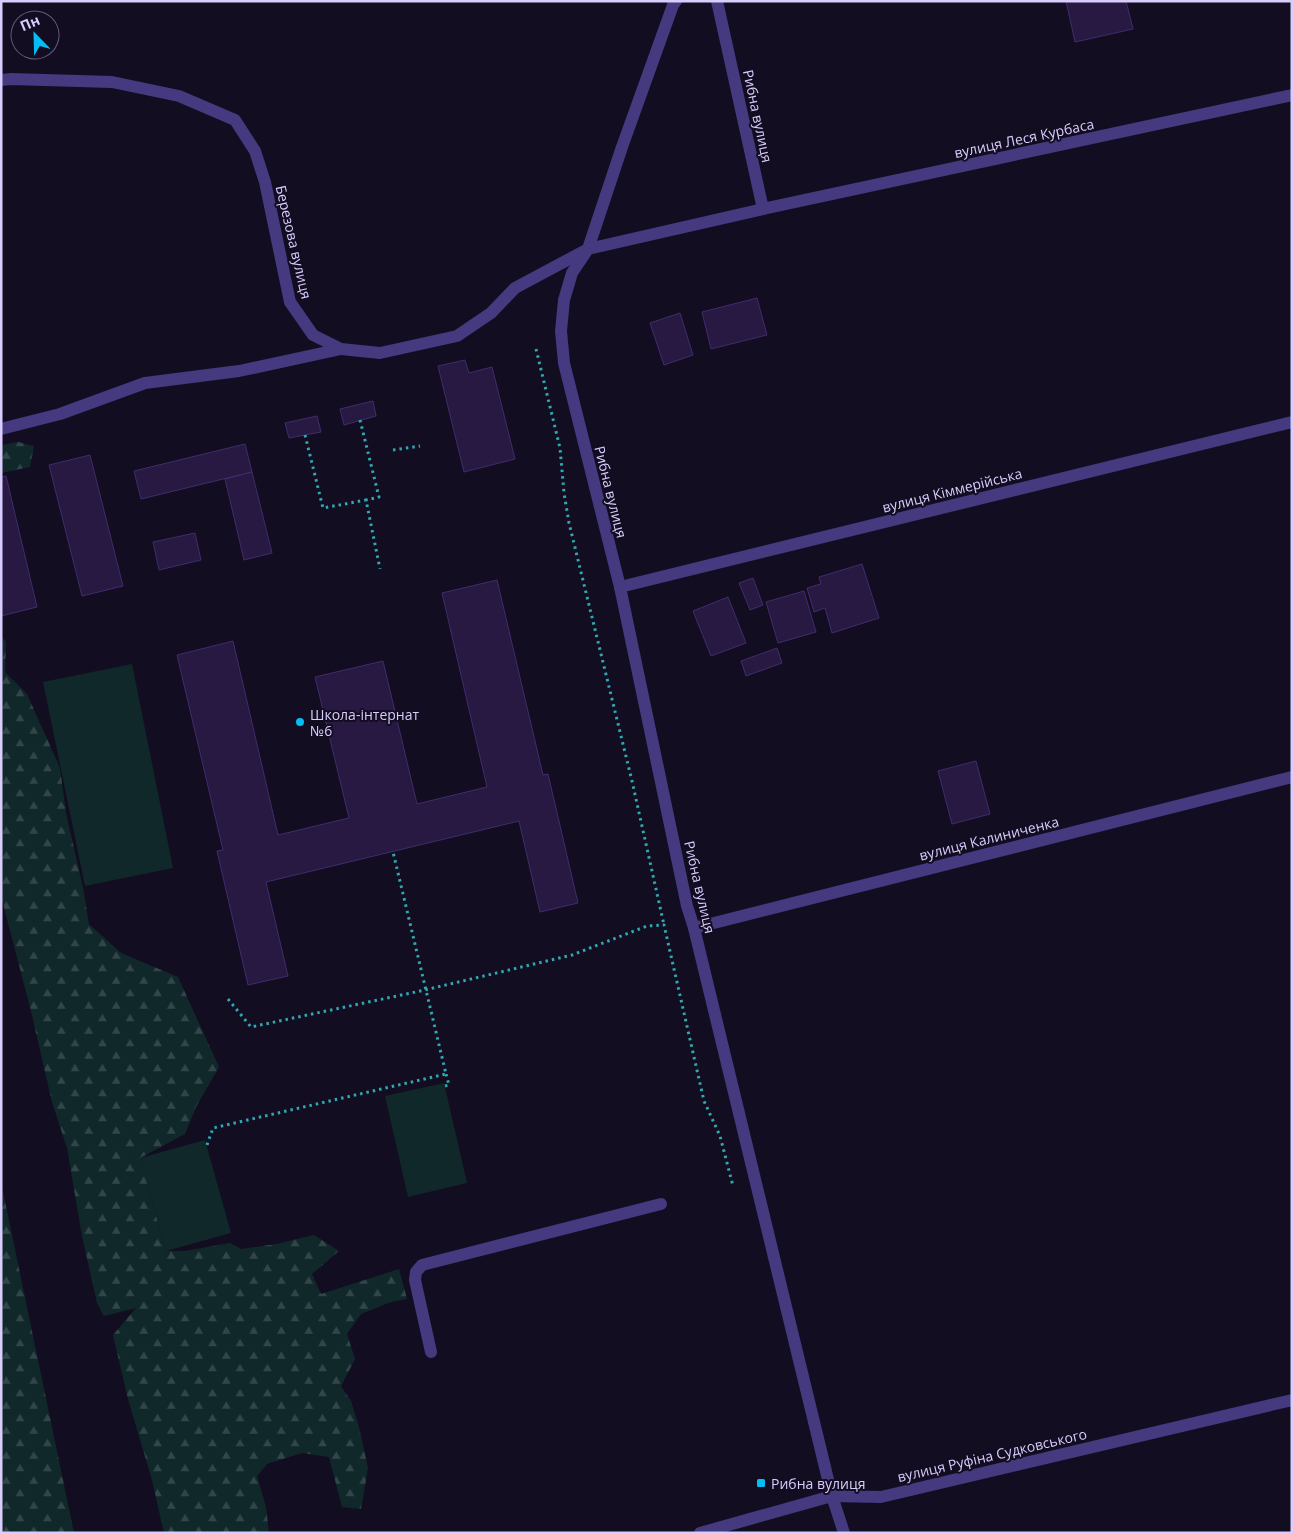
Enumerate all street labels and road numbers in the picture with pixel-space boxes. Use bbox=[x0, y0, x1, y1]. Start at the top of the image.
street label: Рибна вулиця bbox=[739, 68, 777, 164]
street label: вулиця Леся Курбаса bbox=[952, 114, 1096, 162]
street label: Березова вулиця bbox=[272, 183, 316, 301]
street label: Рибна вулиця bbox=[590, 444, 632, 540]
street label: вулиця Кіммерійська bbox=[880, 463, 1024, 517]
street label: вулиця Калиниченка bbox=[917, 811, 1061, 865]
street label: Рибна вулиця bbox=[680, 839, 720, 935]
street label: вулиця Руфіна Судковського bbox=[895, 1424, 1089, 1486]

